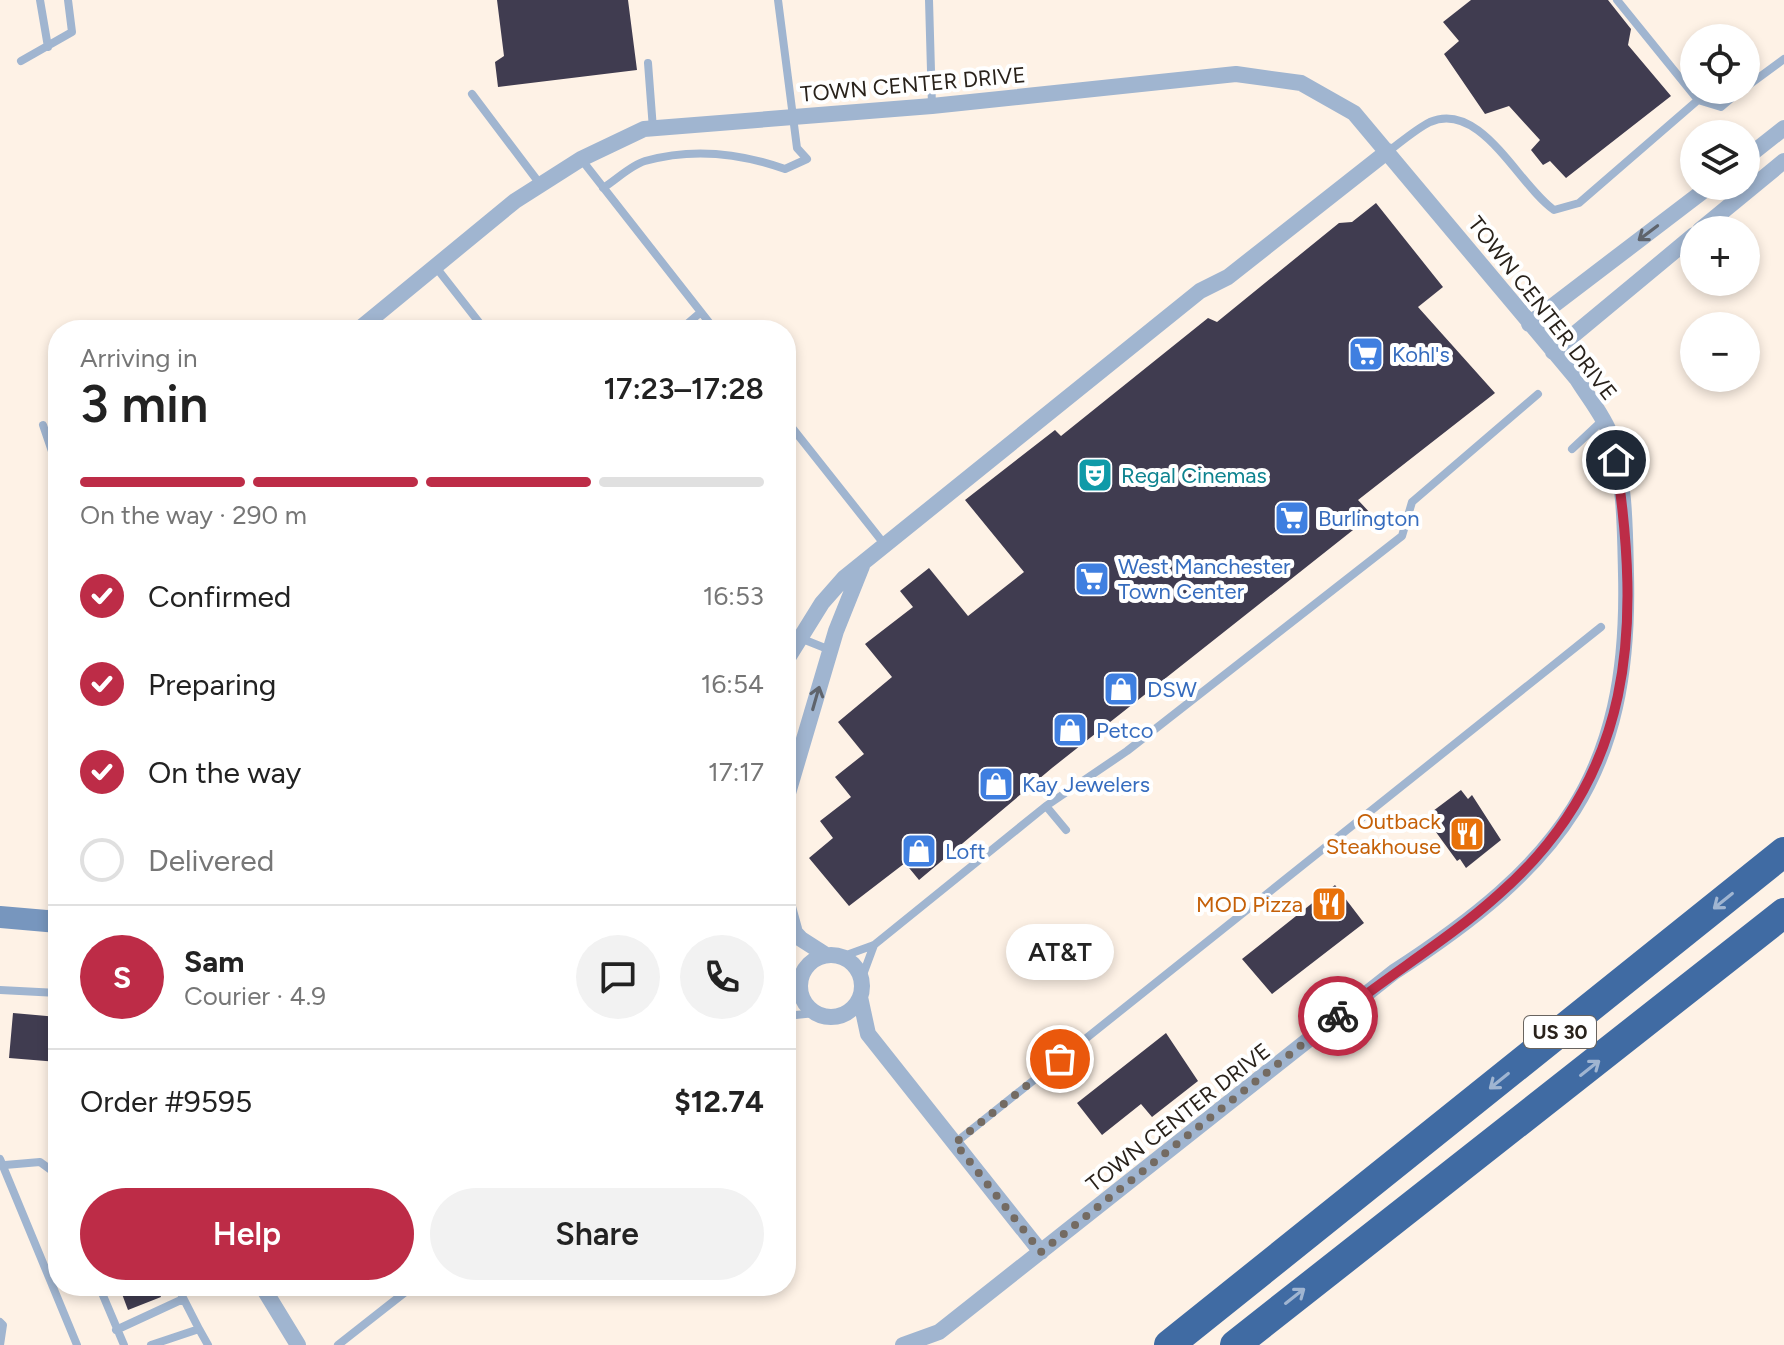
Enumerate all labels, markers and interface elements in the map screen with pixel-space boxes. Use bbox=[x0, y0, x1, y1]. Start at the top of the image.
map controls bbox=[1680, 24, 1760, 392]
button: locate bbox=[1680, 24, 1760, 104]
street label: TOWN CENTER DRIVE bbox=[799, 61, 1027, 108]
button: layers bbox=[1680, 120, 1760, 200]
street label: TOWN CENTER DRIVE bbox=[1462, 211, 1623, 406]
button: + bbox=[1680, 216, 1760, 296]
one-way arrow bbox=[1638, 225, 1659, 242]
button: − bbox=[1680, 312, 1760, 392]
supermarket icon: Kohl's bbox=[1347, 335, 1385, 373]
place label: Kohl's bbox=[1392, 341, 1450, 368]
text: Arriving in bbox=[80, 342, 198, 374]
text: 17:23–17:28 bbox=[603, 370, 764, 407]
text: 3 min bbox=[80, 373, 208, 435]
pin bbox=[1582, 426, 1650, 494]
icon: home bbox=[1594, 438, 1638, 482]
theatre icon: Regal Cinemas bbox=[1076, 456, 1114, 494]
place label: Regal Cinemas bbox=[1121, 462, 1267, 489]
text: On the way · 290 m bbox=[80, 499, 307, 531]
supermarket icon: Burlington bbox=[1273, 499, 1311, 537]
place label: Burlington bbox=[1318, 505, 1420, 532]
place label: West Manchester Town Center bbox=[1118, 553, 1291, 605]
supermarket icon: West Manchester Town Center bbox=[1073, 560, 1111, 598]
icon: check bbox=[80, 574, 124, 618]
text: Confirmed bbox=[148, 578, 291, 615]
text: 16:53 bbox=[703, 580, 764, 612]
icon: check bbox=[80, 662, 124, 706]
text: Preparing bbox=[148, 666, 276, 703]
text: 16:54 bbox=[701, 668, 764, 700]
shop icon: DSW bbox=[1102, 670, 1140, 708]
place label: DSW bbox=[1147, 676, 1197, 703]
one-way arrow bbox=[809, 685, 824, 711]
shop icon: Petco bbox=[1051, 711, 1089, 749]
place label: Petco bbox=[1096, 717, 1153, 744]
icon: check bbox=[80, 750, 124, 794]
text: On the way bbox=[148, 754, 301, 791]
text: 17:17 bbox=[708, 756, 764, 788]
shop icon: Kay Jewelers bbox=[977, 765, 1015, 803]
place label: Kay Jewelers bbox=[1022, 771, 1150, 798]
place label: Outback Steakhouse bbox=[1326, 808, 1441, 860]
restaurant icon: Outback Steakhouse bbox=[1448, 815, 1486, 853]
shop icon: Loft bbox=[900, 832, 938, 870]
place label: Loft bbox=[945, 838, 986, 865]
text: Delivered bbox=[148, 842, 274, 879]
restaurant icon: MOD Pizza bbox=[1310, 885, 1348, 923]
place label: MOD Pizza bbox=[1196, 891, 1303, 918]
one-way arrow bbox=[1713, 892, 1734, 910]
callout: AT&T bbox=[1006, 923, 1114, 979]
button: chat bbox=[576, 935, 660, 1019]
button: phone bbox=[680, 935, 764, 1019]
text: AT&T bbox=[1028, 936, 1092, 968]
text: Sam bbox=[184, 943, 244, 980]
text: S bbox=[113, 959, 131, 996]
courier bbox=[1298, 976, 1378, 1056]
text: Courier · 4.9 bbox=[184, 980, 326, 1012]
icon: bike bbox=[1316, 994, 1360, 1038]
road number: US 30 bbox=[1524, 1016, 1596, 1048]
pin bbox=[1026, 1025, 1094, 1093]
icon: bag bbox=[1038, 1037, 1082, 1081]
street label: TOWN CENTER DRIVE bbox=[1081, 1037, 1276, 1198]
one-way arrow bbox=[1578, 1060, 1600, 1077]
one-way arrow bbox=[1489, 1072, 1510, 1090]
text: Order #9595 bbox=[80, 1083, 252, 1120]
text: $12.74 bbox=[674, 1083, 764, 1120]
button: Help bbox=[80, 1188, 414, 1280]
button: Share bbox=[430, 1188, 764, 1280]
one-way arrow bbox=[1284, 1287, 1305, 1305]

